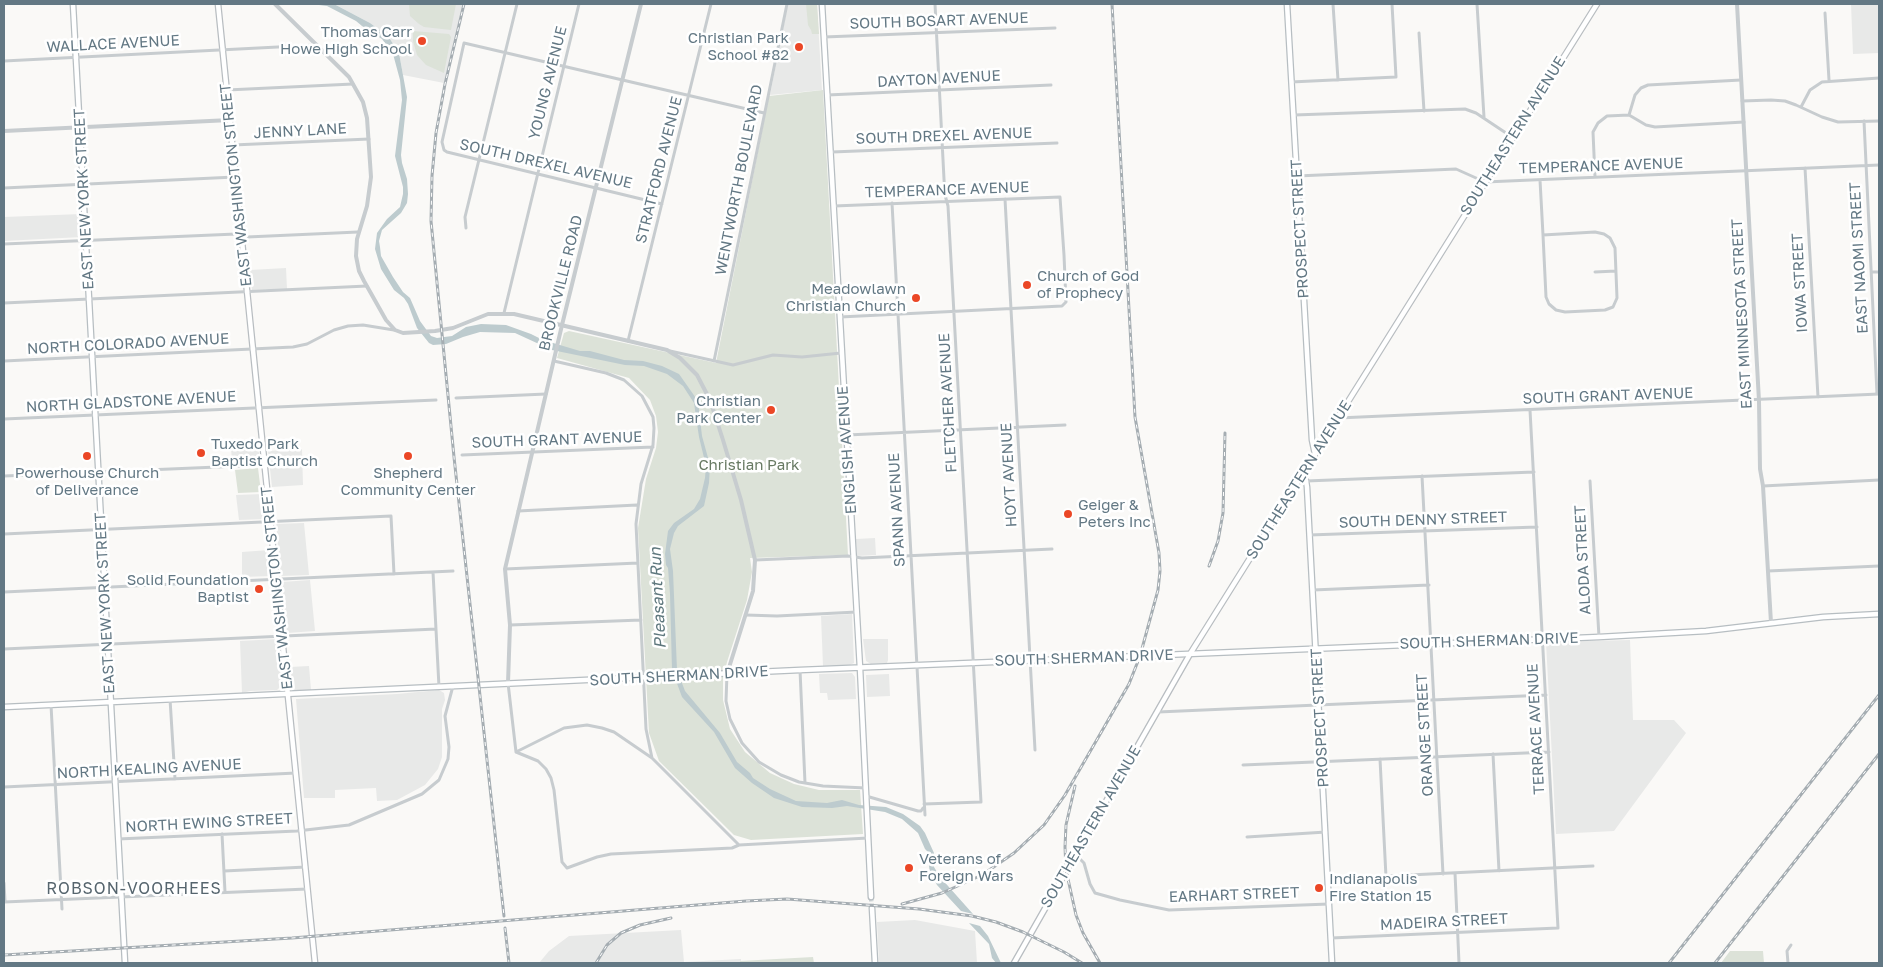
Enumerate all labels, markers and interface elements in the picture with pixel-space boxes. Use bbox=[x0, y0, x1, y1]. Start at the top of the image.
street label: SOUTH BOSART AVENUE bbox=[849, 9, 1029, 33]
place label: Thomas Carr Howe High School bbox=[280, 23, 412, 58]
street label: YOUNG AVENUE bbox=[525, 24, 571, 142]
place label: Christian Park School #82 bbox=[688, 29, 789, 64]
street label: WALLACE AVENUE bbox=[46, 32, 180, 56]
marker: Thomas Carr Howe High School bbox=[416, 35, 428, 47]
marker: Christian Park School #82 bbox=[793, 41, 805, 53]
street label: SOUTHEASTERN AVENUE bbox=[1457, 53, 1569, 219]
street label: DAYTON AVENUE bbox=[877, 67, 1001, 91]
street label: EAST WASHINGTON STREET bbox=[216, 82, 256, 288]
street label: WENTWORTH BOULEVARD bbox=[712, 83, 766, 277]
street label: STRATFORD AVENUE bbox=[632, 95, 686, 245]
street label: EAST NEW YORK STREET bbox=[70, 108, 98, 290]
street label: JENNY LANE bbox=[253, 120, 347, 142]
street label: SOUTH DREXEL AVENUE bbox=[855, 124, 1033, 148]
street label: SOUTH DREXEL AVENUE bbox=[458, 135, 634, 193]
street label: TEMPERANCE AVENUE bbox=[1518, 154, 1684, 178]
street label: PROSPECT STREET bbox=[1287, 159, 1313, 299]
street label: TEMPERANCE AVENUE bbox=[864, 178, 1030, 202]
street label: EAST NAOMI STREET bbox=[1846, 182, 1872, 334]
street label: BROOKVILLE ROAD bbox=[535, 213, 587, 353]
street label: EAST MINNESOTA STREET bbox=[1728, 219, 1756, 409]
street label: IOWA STREET bbox=[1788, 233, 1812, 333]
place label: Church of God of Prophecy bbox=[1037, 267, 1139, 302]
marker: Church of God of Prophecy bbox=[1021, 279, 1033, 291]
place label: Meadowlawn Christian Church bbox=[786, 280, 906, 315]
marker: Meadowlawn Christian Church bbox=[910, 292, 922, 304]
street label: NORTH COLORADO AVENUE bbox=[26, 330, 230, 358]
street label: FLETCHER AVENUE bbox=[935, 333, 961, 473]
street label: SOUTH GRANT AVENUE bbox=[1522, 384, 1694, 408]
street label: ENGLISH AVENUE bbox=[834, 385, 860, 515]
street label: NORTH GLADSTONE AVENUE bbox=[25, 388, 237, 416]
place label: Christian Park Center bbox=[676, 392, 761, 427]
street label: SOUTHEASTERN AVENUE bbox=[1243, 397, 1355, 563]
marker: Christian Park Center bbox=[765, 404, 777, 416]
street label: HOYT AVENUE bbox=[997, 422, 1021, 528]
street label: SOUTH GRANT AVENUE bbox=[471, 428, 643, 452]
place label: Tuxedo Park Baptist Church bbox=[211, 435, 318, 470]
marker: Tuxedo Park Baptist Church bbox=[195, 447, 207, 459]
marker: Powerhouse Church of Deliverance bbox=[81, 450, 93, 462]
marker: Shepherd Community Center bbox=[402, 450, 414, 462]
street label: SPANN AVENUE bbox=[885, 452, 909, 568]
park label: Christian Park bbox=[698, 456, 800, 474]
place label: Powerhouse Church of Deliverance bbox=[15, 464, 159, 499]
place label: Shepherd Community Center bbox=[340, 464, 476, 499]
street label: EAST WASHINGTON STREET bbox=[257, 485, 297, 691]
place label: Geiger & Peters Inc bbox=[1078, 496, 1151, 531]
street label: ALODA STREET bbox=[1571, 505, 1595, 615]
marker: Geiger & Peters Inc bbox=[1062, 508, 1074, 520]
street label: SOUTH DENNY STREET bbox=[1338, 508, 1508, 532]
street label: EAST NEW YORK STREET bbox=[91, 512, 119, 694]
water label: Pleasant Run bbox=[646, 547, 670, 649]
place label: Solid Foundation Baptist bbox=[127, 571, 249, 606]
marker: Solid Foundation Baptist bbox=[253, 583, 265, 595]
street label: SOUTH SHERMAN DRIVE bbox=[1399, 629, 1579, 653]
street label: SOUTH SHERMAN DRIVE bbox=[994, 646, 1174, 670]
street label: PROSPECT STREET bbox=[1307, 648, 1333, 788]
street label: SOUTH SHERMAN DRIVE bbox=[589, 662, 769, 690]
street label: TERRACE AVENUE bbox=[1524, 663, 1548, 795]
street label: ORANGE STREET bbox=[1413, 673, 1437, 797]
street label: SOUTHEASTERN AVENUE bbox=[1037, 743, 1145, 911]
street label: NORTH KEALING AVENUE bbox=[56, 755, 242, 783]
street label: NORTH EWING STREET bbox=[125, 810, 293, 836]
place label: Veterans of Foreign Wars bbox=[919, 850, 1013, 885]
marker: Veterans of Foreign Wars bbox=[903, 862, 915, 874]
place label: Indianapolis Fire Station 15 bbox=[1329, 870, 1432, 905]
district label: ROBSON-VOORHEES bbox=[44, 879, 224, 899]
marker: Indianapolis Fire Station 15 bbox=[1313, 882, 1325, 894]
street label: EARHART STREET bbox=[1168, 884, 1300, 906]
street label: MADEIRA STREET bbox=[1380, 910, 1508, 934]

